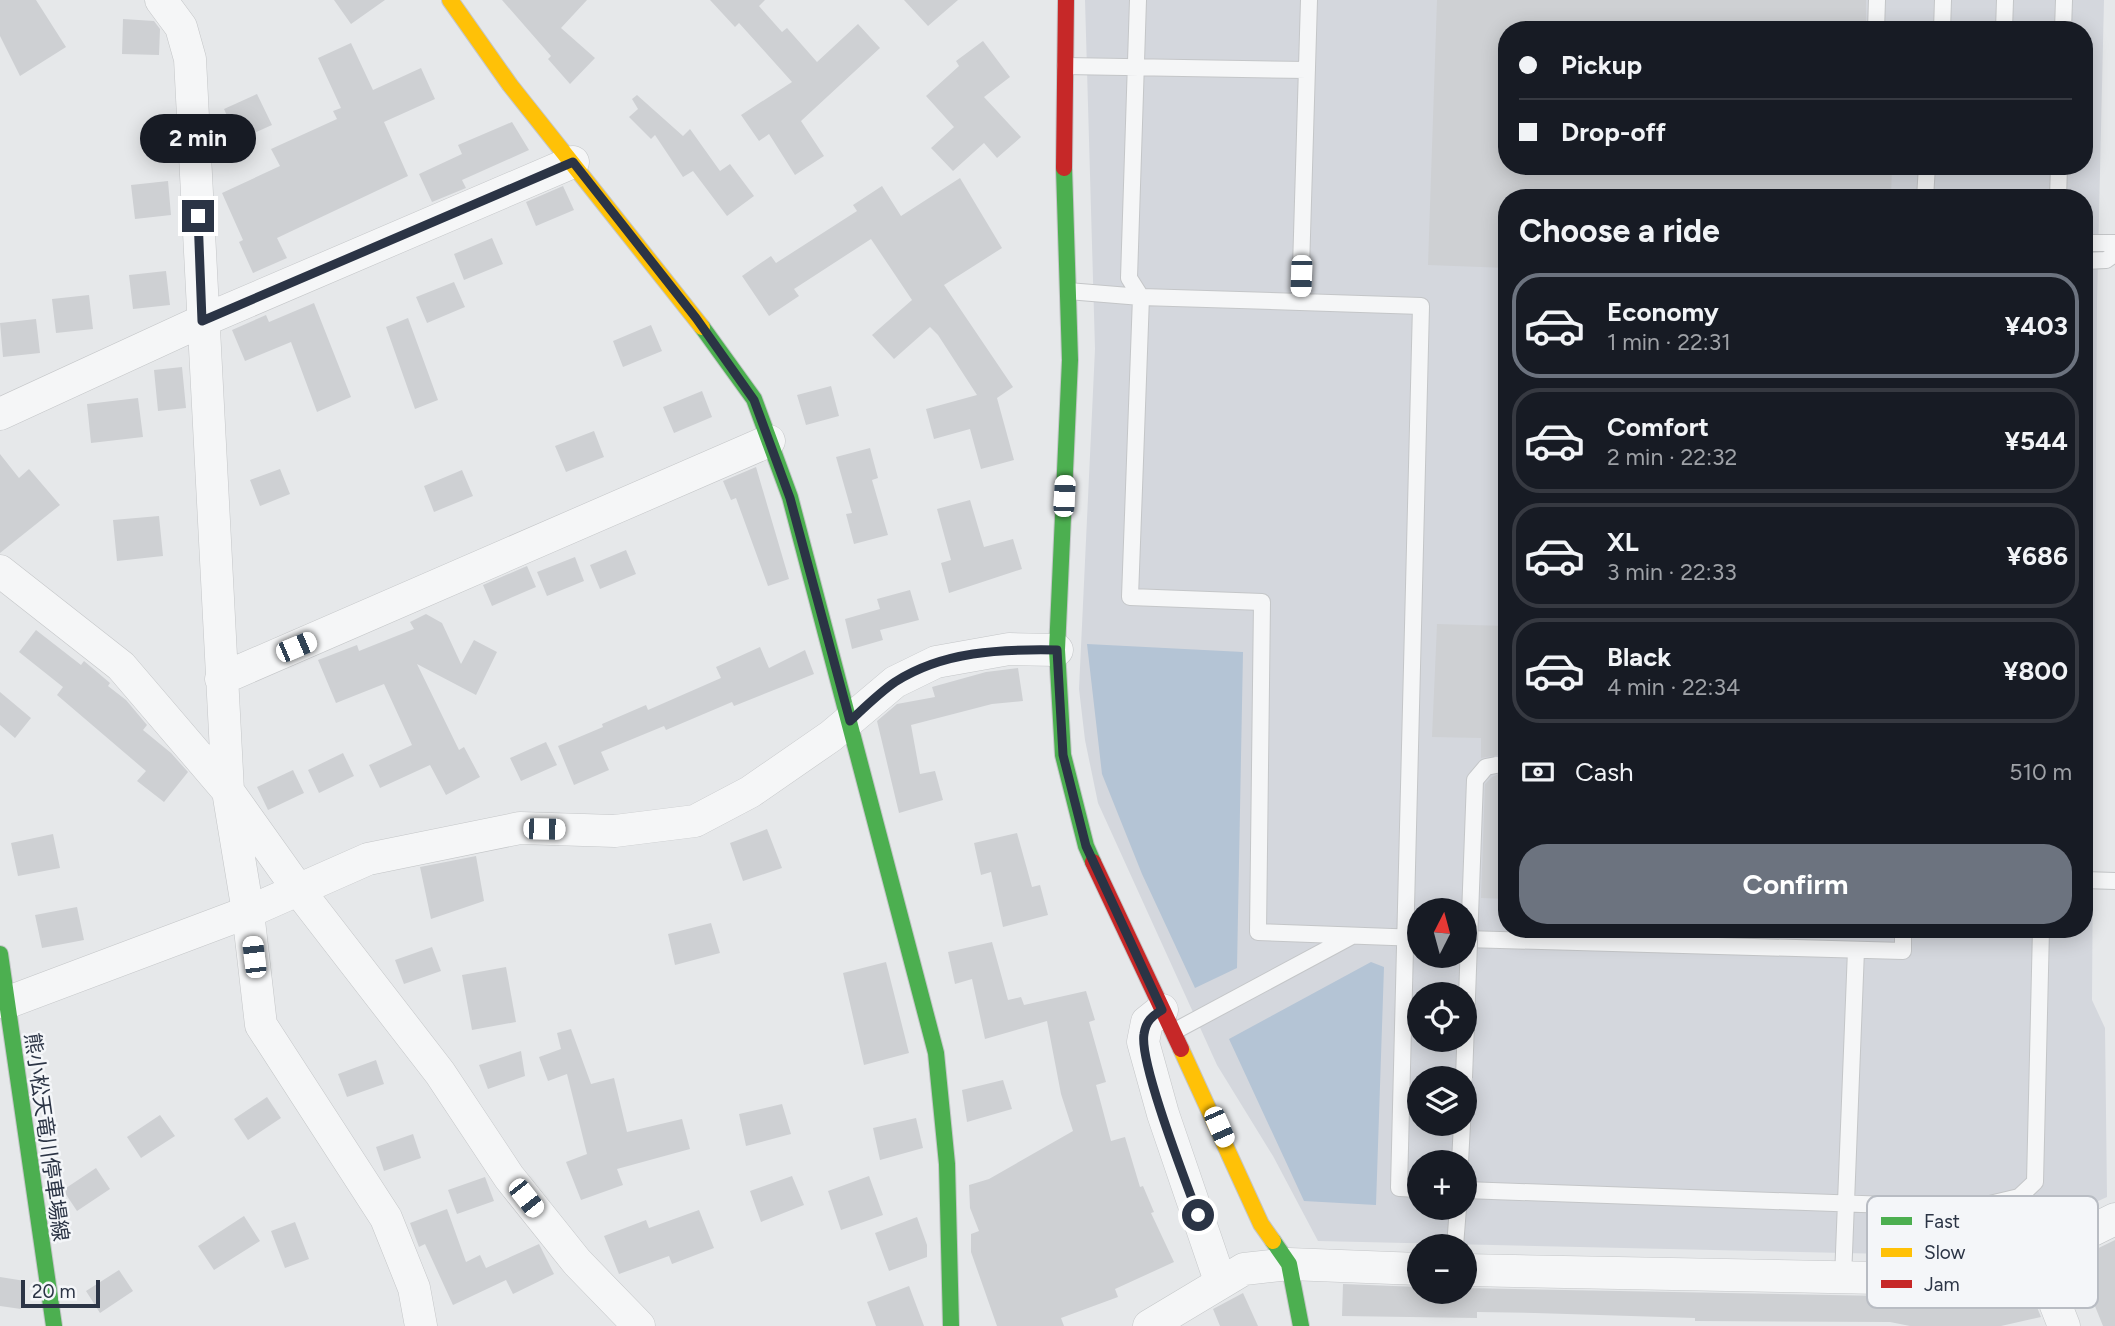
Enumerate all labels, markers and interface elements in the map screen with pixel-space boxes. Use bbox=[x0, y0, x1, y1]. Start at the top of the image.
text: Pickup bbox=[1561, 49, 1642, 81]
callout: 2 min bbox=[140, 114, 256, 164]
text: Drop-off bbox=[1561, 116, 1666, 148]
text: 2 min bbox=[169, 124, 227, 152]
route end bbox=[182, 200, 214, 232]
text: Choose a ride bbox=[1519, 212, 1720, 250]
car bbox=[1290, 255, 1313, 297]
icon: car bbox=[1523, 294, 1586, 357]
text: Economy bbox=[1607, 296, 1719, 328]
text: ¥403 bbox=[2005, 310, 2068, 342]
text: 1 min · 22:31 bbox=[1607, 328, 1731, 356]
icon: car bbox=[1523, 409, 1586, 472]
text: Comfort bbox=[1607, 411, 1709, 443]
text: ¥544 bbox=[2004, 425, 2068, 457]
text: 2 min · 22:32 bbox=[1607, 443, 1737, 471]
car bbox=[1053, 474, 1076, 518]
icon: car bbox=[1523, 524, 1586, 587]
text: XL bbox=[1607, 526, 1639, 558]
text: ¥686 bbox=[2006, 540, 2068, 572]
text: 3 min · 22:33 bbox=[1607, 558, 1737, 586]
car bbox=[273, 629, 320, 665]
icon: car bbox=[1523, 639, 1586, 702]
text: Black bbox=[1607, 641, 1671, 673]
text: ¥800 bbox=[2003, 655, 2068, 687]
text: 4 min · 22:34 bbox=[1607, 673, 1740, 701]
icon: cash bbox=[1519, 753, 1557, 791]
text: Cash bbox=[1575, 756, 1634, 788]
text: 510 m bbox=[2009, 758, 2072, 786]
car bbox=[523, 818, 566, 840]
button: Confirm bbox=[1519, 844, 2072, 924]
north arrow bbox=[1407, 898, 1477, 968]
map controls bbox=[1407, 898, 1477, 1304]
car bbox=[242, 935, 267, 979]
button: locate bbox=[1407, 982, 1477, 1052]
street label: 熊小松天竜川停車場線 bbox=[20, 1031, 74, 1243]
button: layers bbox=[1407, 1066, 1477, 1136]
car bbox=[1201, 1104, 1238, 1150]
button: + bbox=[1407, 1150, 1477, 1220]
car bbox=[505, 1175, 548, 1221]
legend bbox=[1867, 1196, 2098, 1308]
route start bbox=[1182, 1199, 1214, 1231]
text: Fast bbox=[1924, 1210, 1960, 1233]
button: − bbox=[1407, 1234, 1477, 1304]
text: Slow bbox=[1924, 1241, 1966, 1264]
text: Jam bbox=[1924, 1273, 1960, 1296]
scale bar bbox=[21, 1277, 100, 1309]
text: 20 m bbox=[32, 1280, 76, 1303]

